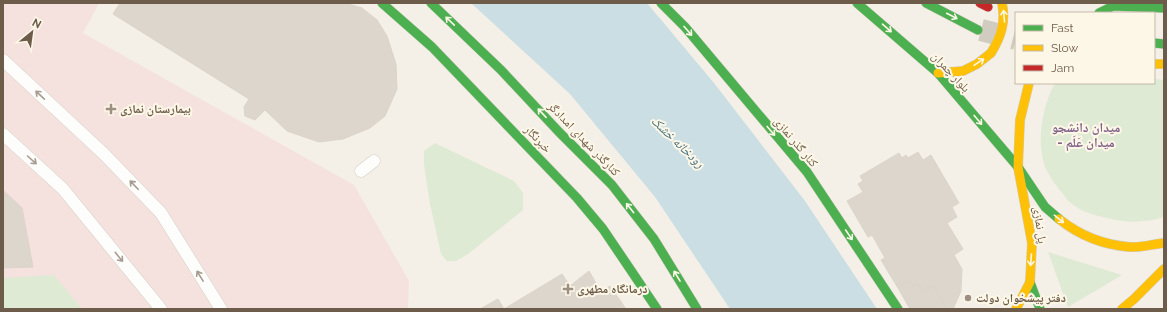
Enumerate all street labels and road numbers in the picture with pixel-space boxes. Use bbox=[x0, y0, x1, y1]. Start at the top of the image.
street label: بلوار چمران bbox=[929, 49, 973, 95]
street label: کنارگذر شهدای امدادگر bbox=[544, 98, 623, 179]
street label: کنار گذر نمازی bbox=[771, 114, 821, 170]
street label: خبرنگار bbox=[521, 122, 555, 156]
street label: پل نمازی bbox=[1030, 205, 1050, 245]

